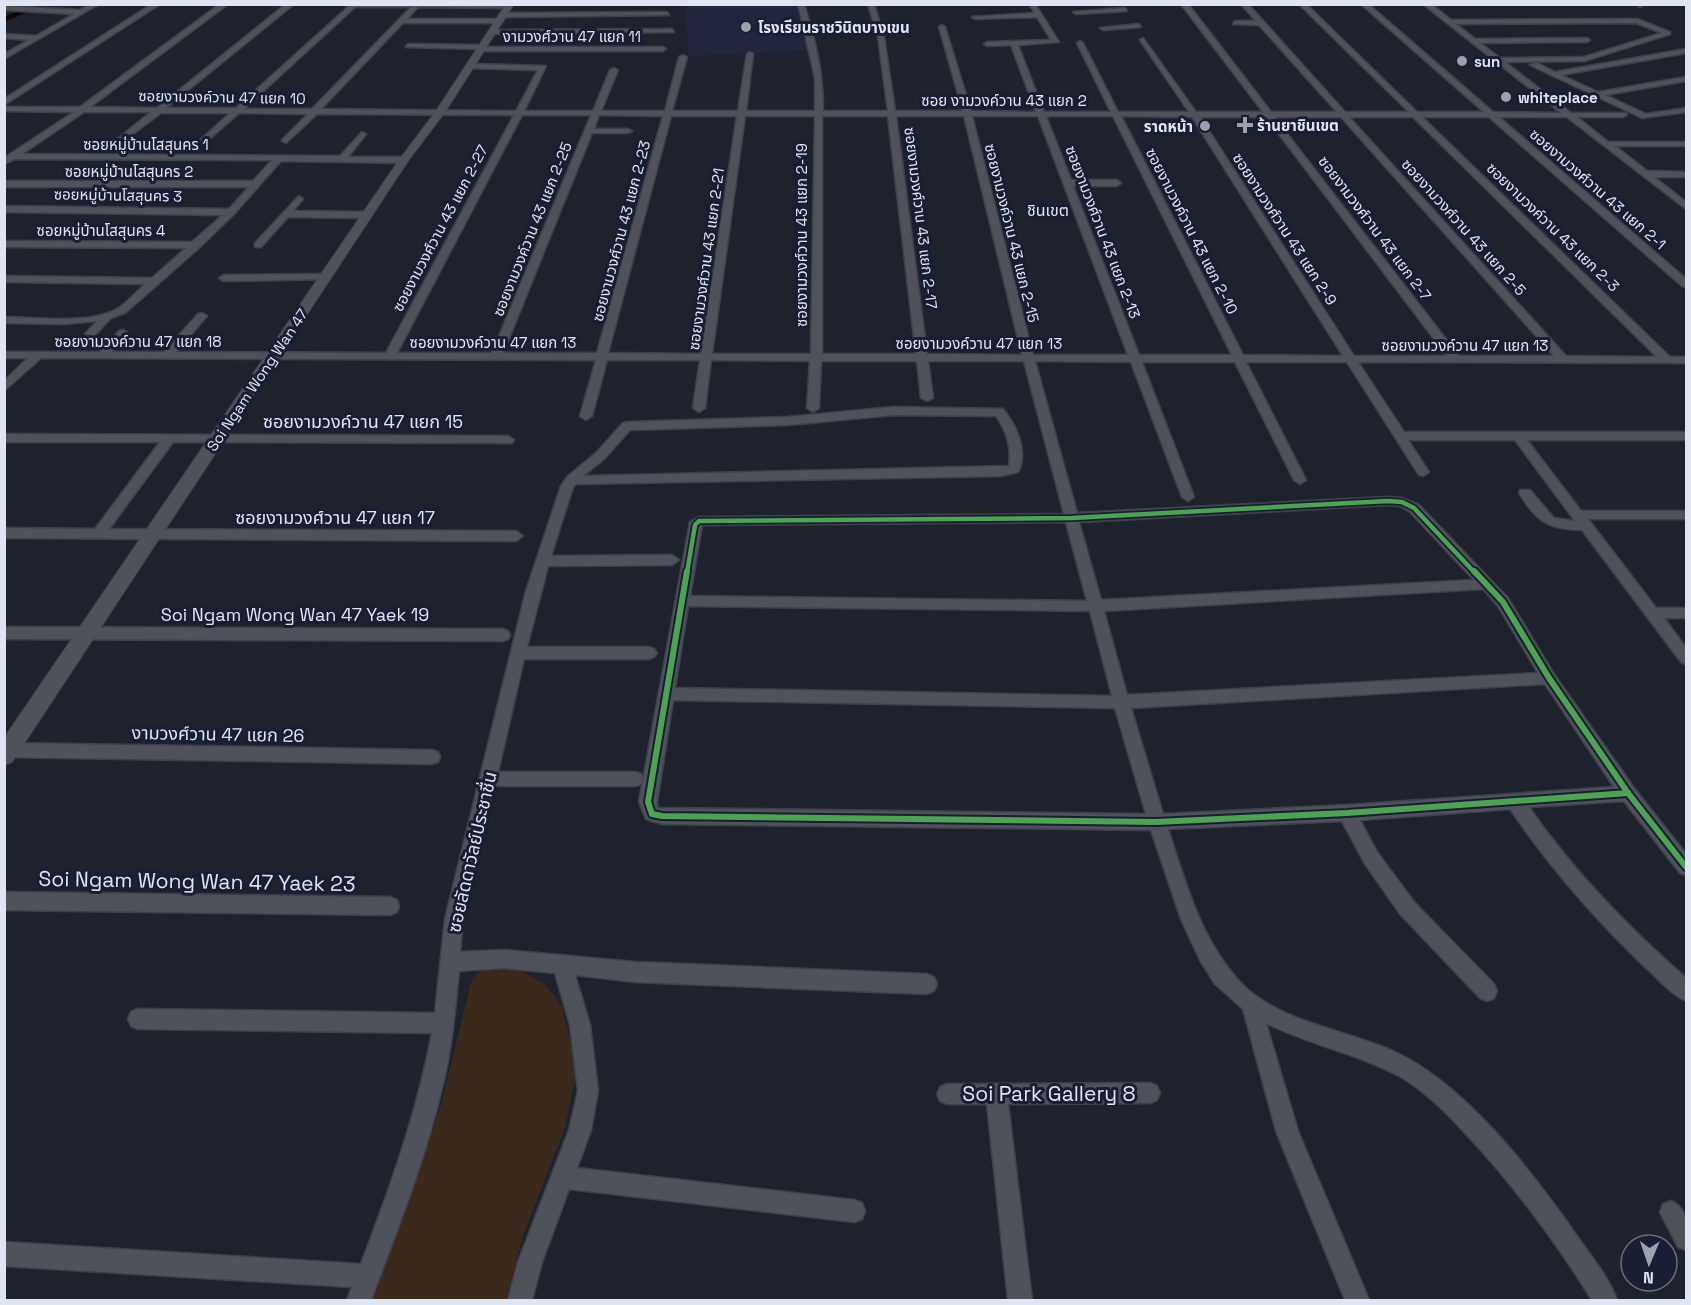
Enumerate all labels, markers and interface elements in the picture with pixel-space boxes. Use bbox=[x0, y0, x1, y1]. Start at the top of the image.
place label: โรงเรียนราชวินิตบางเขน bbox=[758, 18, 910, 37]
marker: โรงเรียนราชวินิตบางเขน bbox=[739, 20, 753, 34]
street label: งามวงศ์วาน 47 แยก 11 bbox=[503, 27, 641, 46]
place label: sun bbox=[1474, 52, 1500, 71]
marker: sun bbox=[1455, 54, 1469, 68]
street label: ซอยงามวงค์วาน 47 แยก 10 bbox=[138, 86, 306, 108]
place label: whiteplace bbox=[1518, 88, 1598, 107]
marker: whiteplace bbox=[1499, 90, 1513, 104]
street label: ซอย งามวงค์วาน 43 แยก 2 bbox=[921, 91, 1087, 110]
place label: ร้านยาชินเขต bbox=[1257, 116, 1339, 135]
place label: ราดหน้า bbox=[1144, 117, 1193, 136]
marker: ร้านยาชินเขต bbox=[1238, 118, 1252, 132]
marker: ราดหน้า bbox=[1198, 119, 1212, 133]
street label: ซอยงามวงศ์วาน 43 แยก 2-1 bbox=[1526, 124, 1670, 254]
street label: ซอยงามวงศ์วาน 43 แยก 2-17 bbox=[900, 126, 942, 310]
street label: ซอยหมู่บ้านโสสุนคร 1 bbox=[83, 135, 209, 154]
street label: ซอยงามวงศ์วาน 43 แยก 2-23 bbox=[588, 138, 654, 324]
street label: ซอยงามวงค์วาน 43 แยก 2-25 bbox=[488, 139, 576, 319]
street label: ซอยงามวงศ์วาน 43 แยก 2-27 bbox=[388, 141, 492, 315]
street label: ซอยงามวงค์วาน 43 แยก 2-15 bbox=[981, 142, 1043, 324]
street label: ซอยงามวงศ์วาน 43 แยก 2-19 bbox=[792, 143, 811, 327]
street label: ซอยงามวงศ์วาน 43 แยก 2-13 bbox=[1061, 143, 1145, 321]
street label: ซอยงามวงค์วาน 43 แยก 2-10 bbox=[1142, 145, 1242, 317]
street label: ซอยงามวงศ์วาน 43 แยก 2-9 bbox=[1229, 149, 1341, 309]
street label: ซอยงามวงศ์วาน 43 แยก 2-7 bbox=[1314, 152, 1436, 304]
street label: ซอยงามวงศ์วาน 43 แยก 2-5 bbox=[1398, 155, 1530, 299]
street label: ซอยงามวงค์วาน 43 แยก 2-3 bbox=[1483, 159, 1623, 295]
street label: ซอยหมู่บ้านโสสุนคร 2 bbox=[65, 162, 193, 181]
street label: ซอยงามวงศ์วาน 43 แยก 2-21 bbox=[684, 167, 728, 351]
street label: ซอยหมู่บ้านโสสุนคร 3 bbox=[54, 184, 182, 206]
district label: ชินเขต bbox=[1027, 200, 1069, 221]
street label: ซอยหมู่บ้านโสสุนคร 4 bbox=[37, 221, 165, 240]
street label: Soi Ngam Wong Wan 47 bbox=[202, 305, 312, 455]
street label: ซอยงามวงค์วาน 47 แยก 18 bbox=[54, 332, 222, 351]
street label: ซอยงามวงค์วาน 47 แยก 13 bbox=[410, 333, 576, 352]
street label: ซอยงามวงค์วาน 47 แยก 13 bbox=[896, 334, 1062, 353]
street label: ซอยงามวงค์วาน 47 แยก 13 bbox=[1382, 336, 1548, 355]
street label: ซอยงามวงค์วาน 47 แยก 15 bbox=[263, 410, 463, 433]
street label: ซอยงามวงศ์วาน 47 แยก 17 bbox=[235, 506, 435, 529]
street label: Soi Ngam Wong Wan 47 Yaek 19 bbox=[161, 603, 429, 626]
street label: งามวงศ์วาน 47 แยก 26 bbox=[131, 721, 305, 747]
street label: ซอยลัดดาวัลย์ประชาชื่น bbox=[441, 769, 502, 935]
street label: Soi Ngam Wong Wan 47 Yaek 23 bbox=[38, 865, 356, 897]
street label: Soi Park Gallery 8 bbox=[962, 1080, 1136, 1107]
north arrow bbox=[1619, 1233, 1679, 1293]
text: N bbox=[1643, 1267, 1654, 1288]

